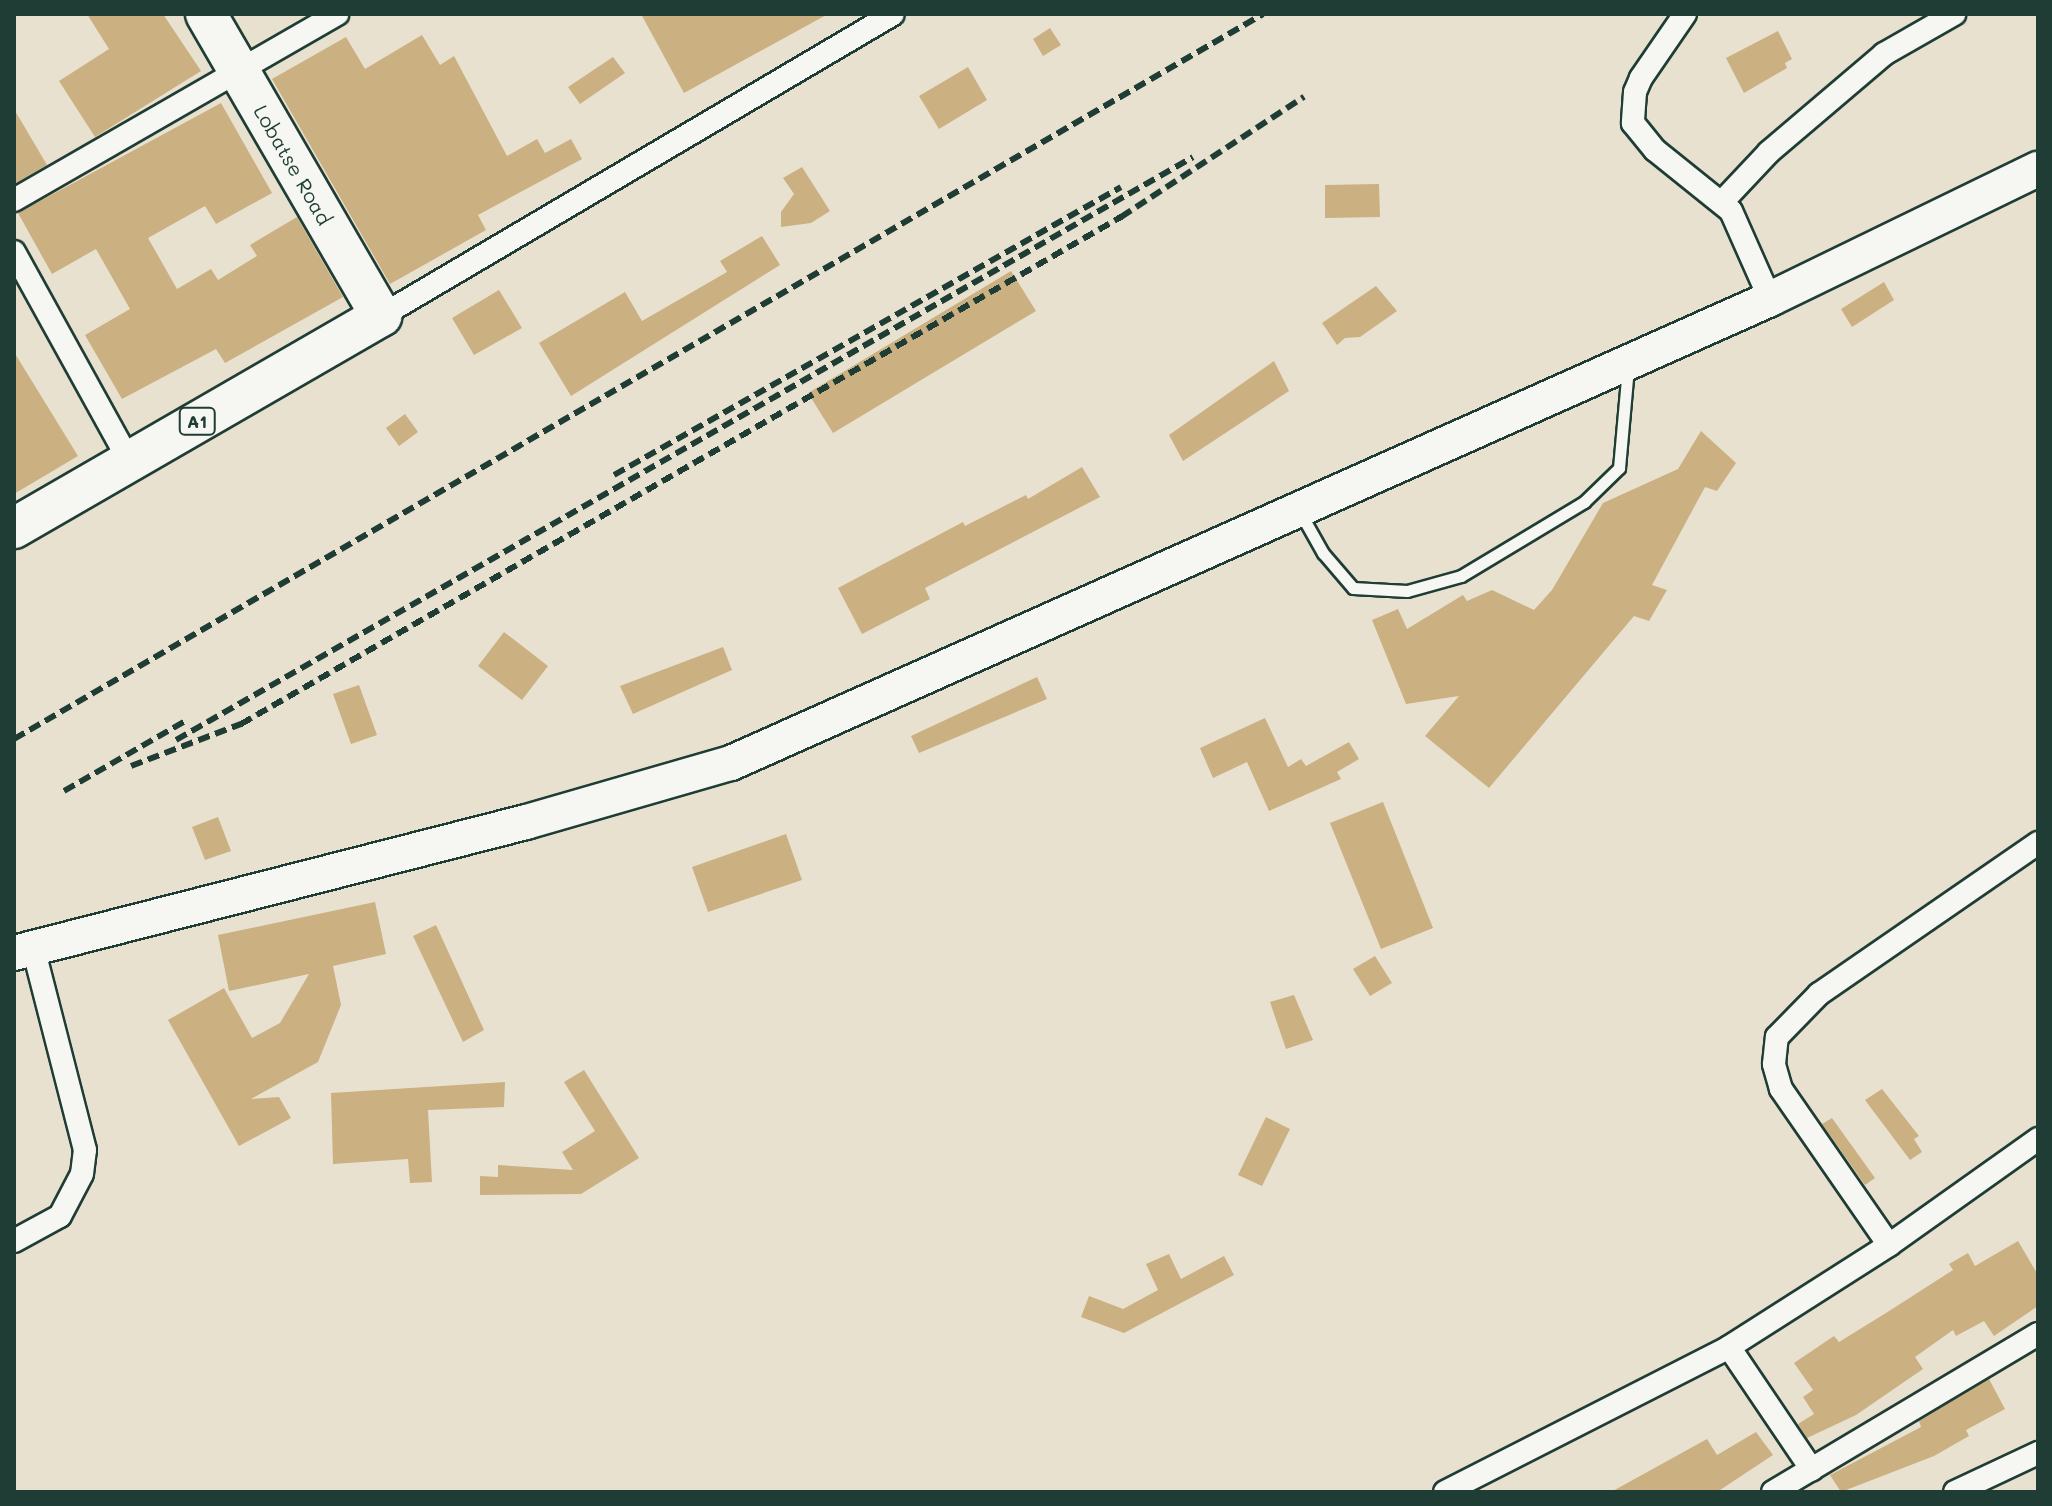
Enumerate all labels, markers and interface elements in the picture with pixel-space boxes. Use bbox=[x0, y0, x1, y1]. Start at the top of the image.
street label: Lobatse Road bbox=[249, 101, 337, 229]
road number: A1 bbox=[177, 407, 217, 435]

